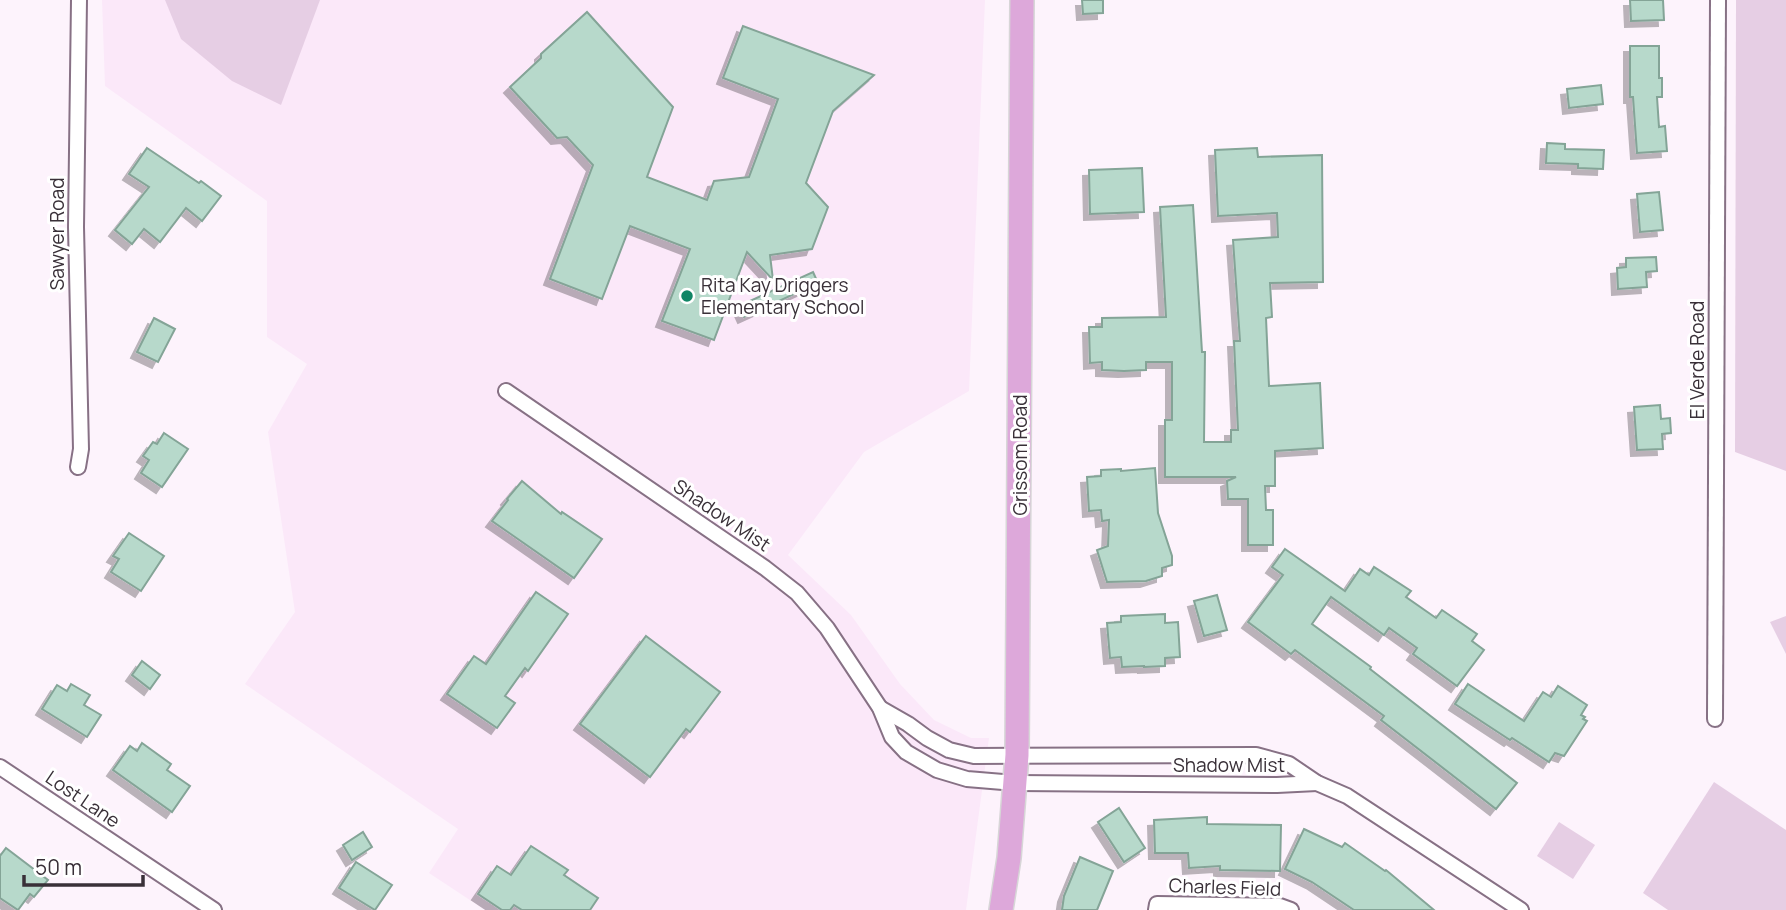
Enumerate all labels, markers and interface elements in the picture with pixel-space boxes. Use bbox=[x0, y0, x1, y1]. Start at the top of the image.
street label: Sawyer Road bbox=[44, 178, 70, 290]
place label: Rita Kay Driggers Elementary School bbox=[701, 272, 864, 320]
marker: Rita Kay Driggers Elementary School bbox=[679, 288, 695, 304]
street label: El Verde Road bbox=[1684, 301, 1710, 419]
street label: Grissom Road bbox=[1007, 395, 1033, 515]
street label: Shadow Mist bbox=[668, 473, 776, 557]
street label: Shadow Mist bbox=[1173, 752, 1285, 778]
street label: Lost Lane bbox=[41, 765, 125, 833]
scale bar bbox=[24, 844, 144, 888]
text: 50 m bbox=[35, 853, 82, 881]
street label: Charles Field bbox=[1168, 872, 1282, 902]

